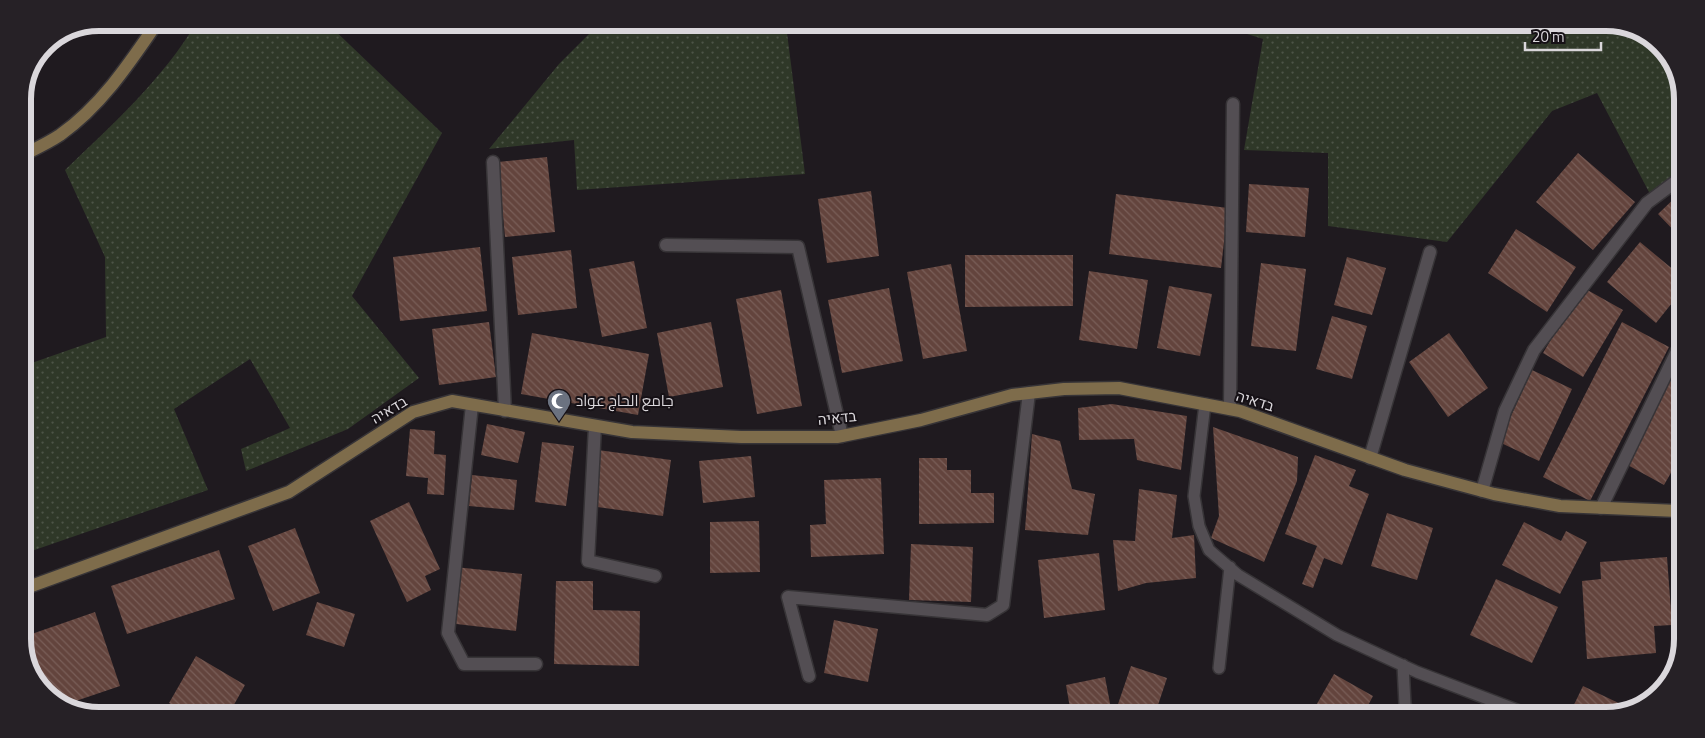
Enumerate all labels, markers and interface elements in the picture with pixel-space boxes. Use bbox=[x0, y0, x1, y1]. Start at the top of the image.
scale bar bbox=[1525, 20, 1601, 52]
text: 20 m bbox=[1532, 25, 1565, 48]
street label: בדאיה bbox=[1233, 384, 1277, 417]
mosque icon: جامع الحاج عواد bbox=[546, 388, 572, 422]
place label: جامع الحاج عواد bbox=[576, 389, 674, 412]
street label: בדאיה bbox=[366, 390, 411, 429]
street label: בדאיה bbox=[817, 404, 857, 431]

